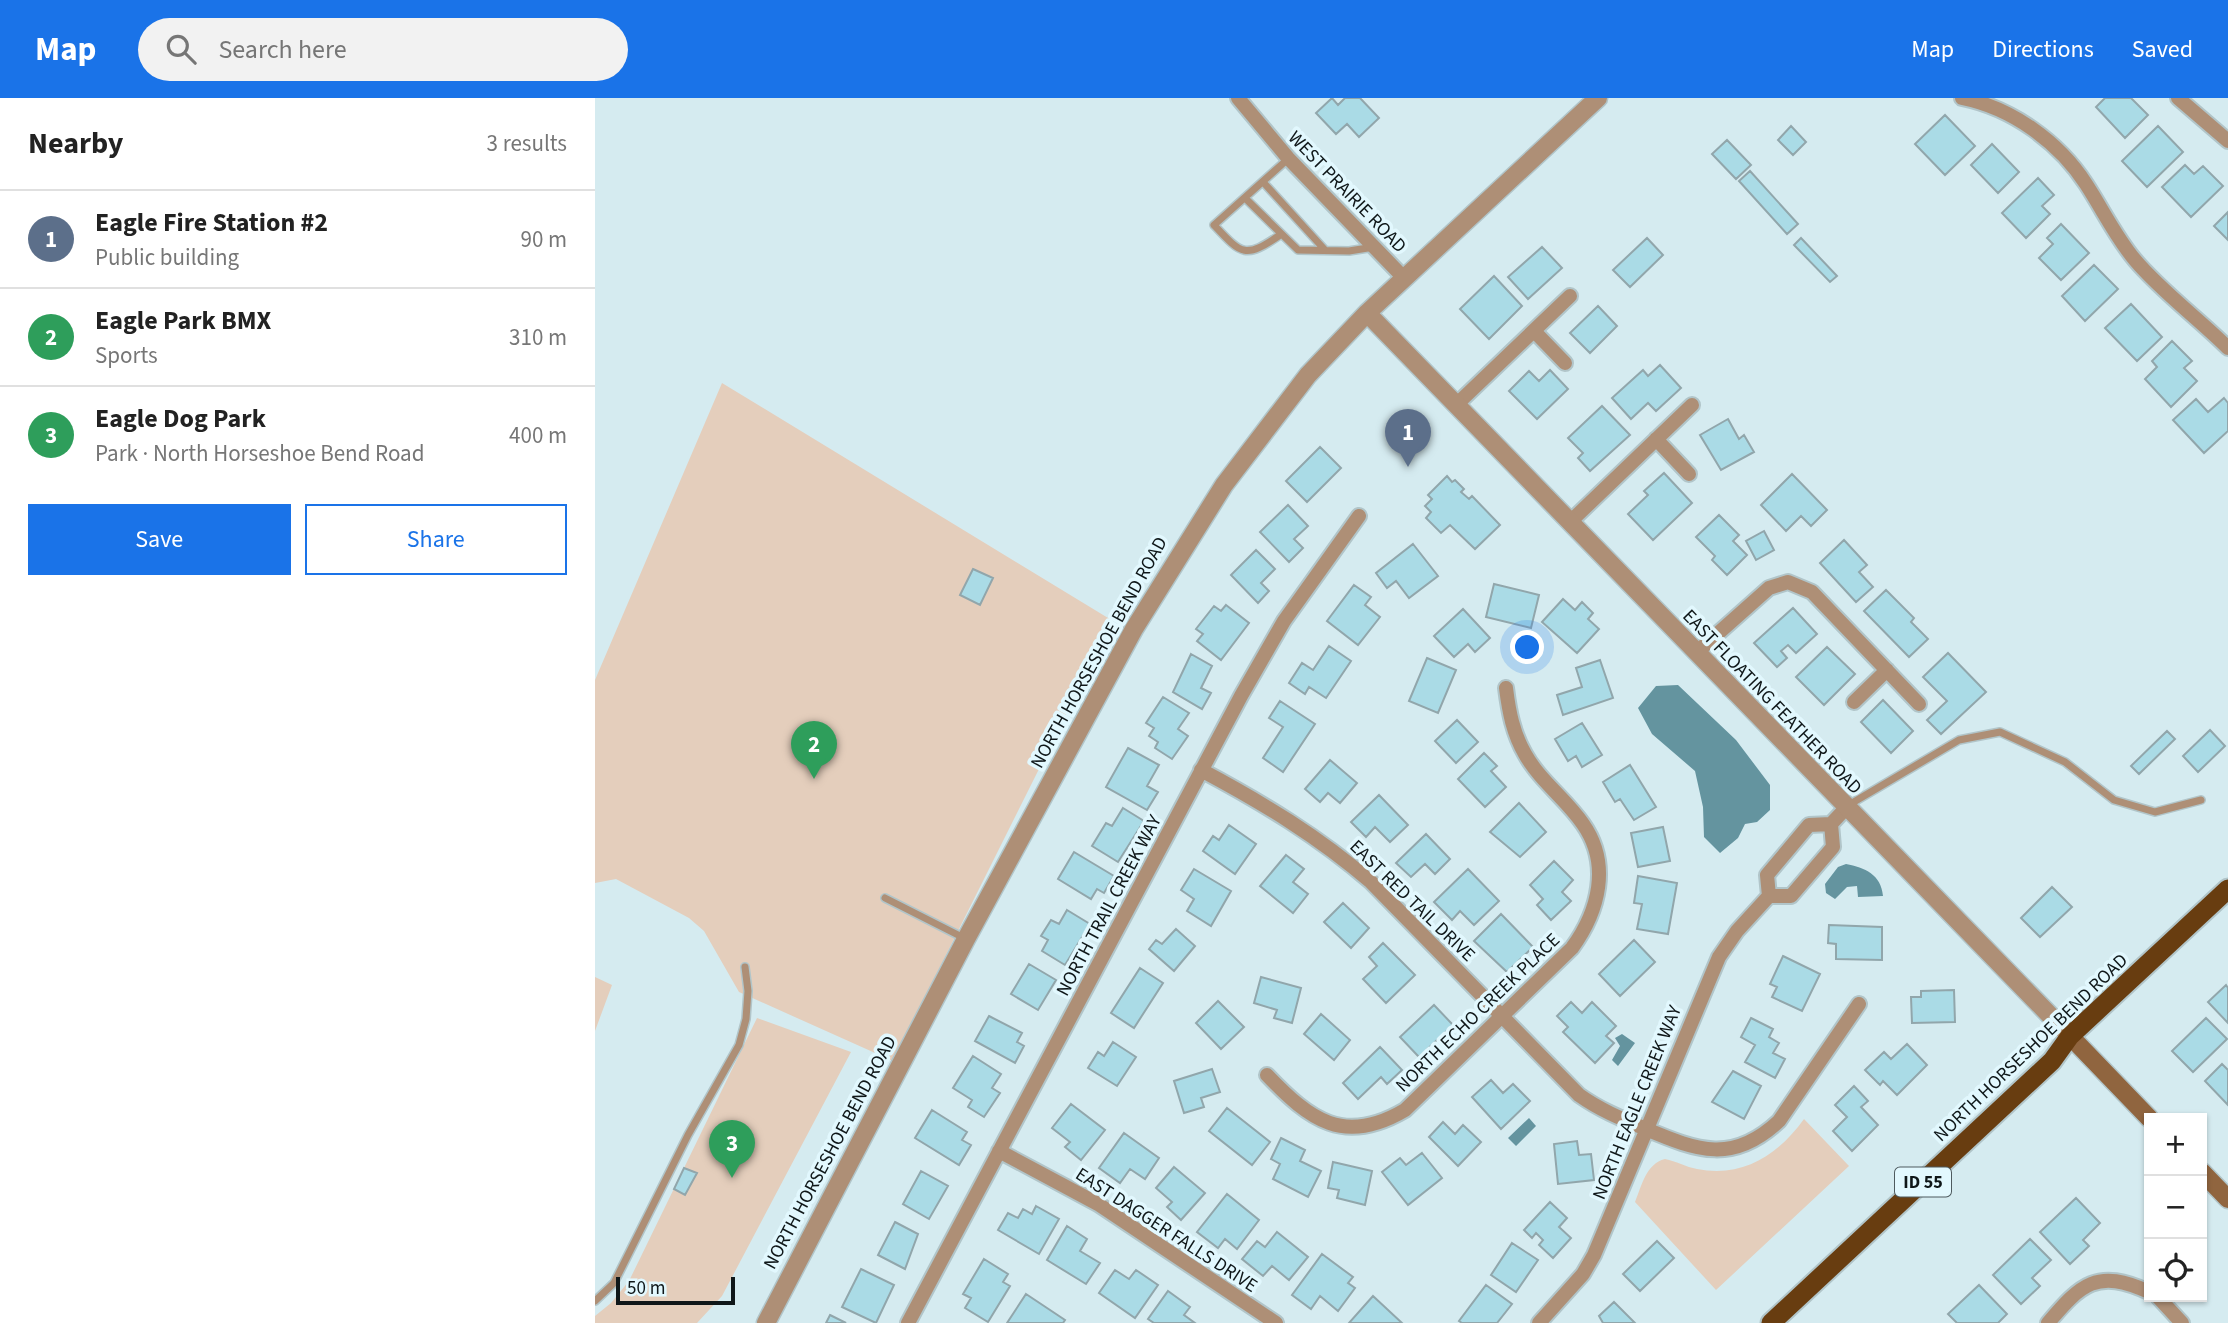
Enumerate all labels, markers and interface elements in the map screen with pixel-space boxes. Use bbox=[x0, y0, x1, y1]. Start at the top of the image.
search box bbox=[138, 18, 628, 81]
text: Map bbox=[35, 26, 96, 73]
icon: search bbox=[162, 30, 200, 68]
text: Search here bbox=[218, 31, 347, 68]
text: Map bbox=[1911, 32, 1954, 67]
text: Directions bbox=[1992, 32, 2094, 67]
text: Saved bbox=[2132, 32, 2193, 67]
text: Nearby bbox=[28, 122, 123, 165]
street label: WEST PRAIRIE ROAD bbox=[1282, 125, 1412, 259]
text: 3 results bbox=[487, 127, 567, 160]
text: Eagle Fire Station #2 bbox=[95, 204, 328, 241]
text: 1 bbox=[45, 223, 57, 256]
text: 90 m bbox=[520, 223, 567, 256]
text: Public building bbox=[95, 241, 239, 274]
text: Eagle Park BMX bbox=[95, 302, 271, 339]
text: 2 bbox=[45, 321, 57, 354]
text: 310 m bbox=[509, 321, 567, 354]
text: Sports bbox=[95, 339, 158, 372]
text: Eagle Dog Park bbox=[95, 400, 266, 437]
pin: 1 bbox=[1385, 409, 1431, 467]
text: 3 bbox=[45, 419, 57, 452]
text: 400 m bbox=[509, 419, 567, 452]
text: Park · North Horseshoe Bend Road bbox=[95, 437, 424, 470]
button: Save bbox=[28, 504, 291, 575]
button: Share bbox=[305, 504, 567, 575]
street label: NORTH HORSESHOE BEND ROAD bbox=[1024, 532, 1174, 773]
street label: EAST FLOATING FEATHER ROAD bbox=[1676, 603, 1868, 801]
your location bbox=[1510, 630, 1544, 664]
pin: 2 bbox=[791, 721, 837, 779]
street label: NORTH TRAIL CREEK WAY bbox=[1050, 810, 1169, 1001]
street label: EAST RED TAIL DRIVE bbox=[1343, 834, 1481, 968]
street label: NORTH ECHO CREEK PLACE bbox=[1390, 927, 1566, 1099]
street label: NORTH HORSESHOE BEND ROAD bbox=[1928, 948, 2134, 1148]
street label: NORTH EAGLE CREEK WAY bbox=[1586, 1001, 1689, 1204]
street label: NORTH HORSESHOE BEND ROAD bbox=[757, 1031, 903, 1274]
map controls bbox=[2144, 1113, 2207, 1302]
button: + bbox=[2144, 1113, 2207, 1176]
pin: 3 bbox=[709, 1120, 755, 1178]
street label: EAST DAGGER FALLS DRIVE bbox=[1070, 1161, 1262, 1299]
road number: ID 55 bbox=[1895, 1168, 1951, 1196]
button: − bbox=[2144, 1176, 2207, 1239]
button: locate bbox=[2144, 1239, 2207, 1302]
scale bar bbox=[616, 1274, 735, 1306]
text: 50 m bbox=[627, 1275, 665, 1302]

